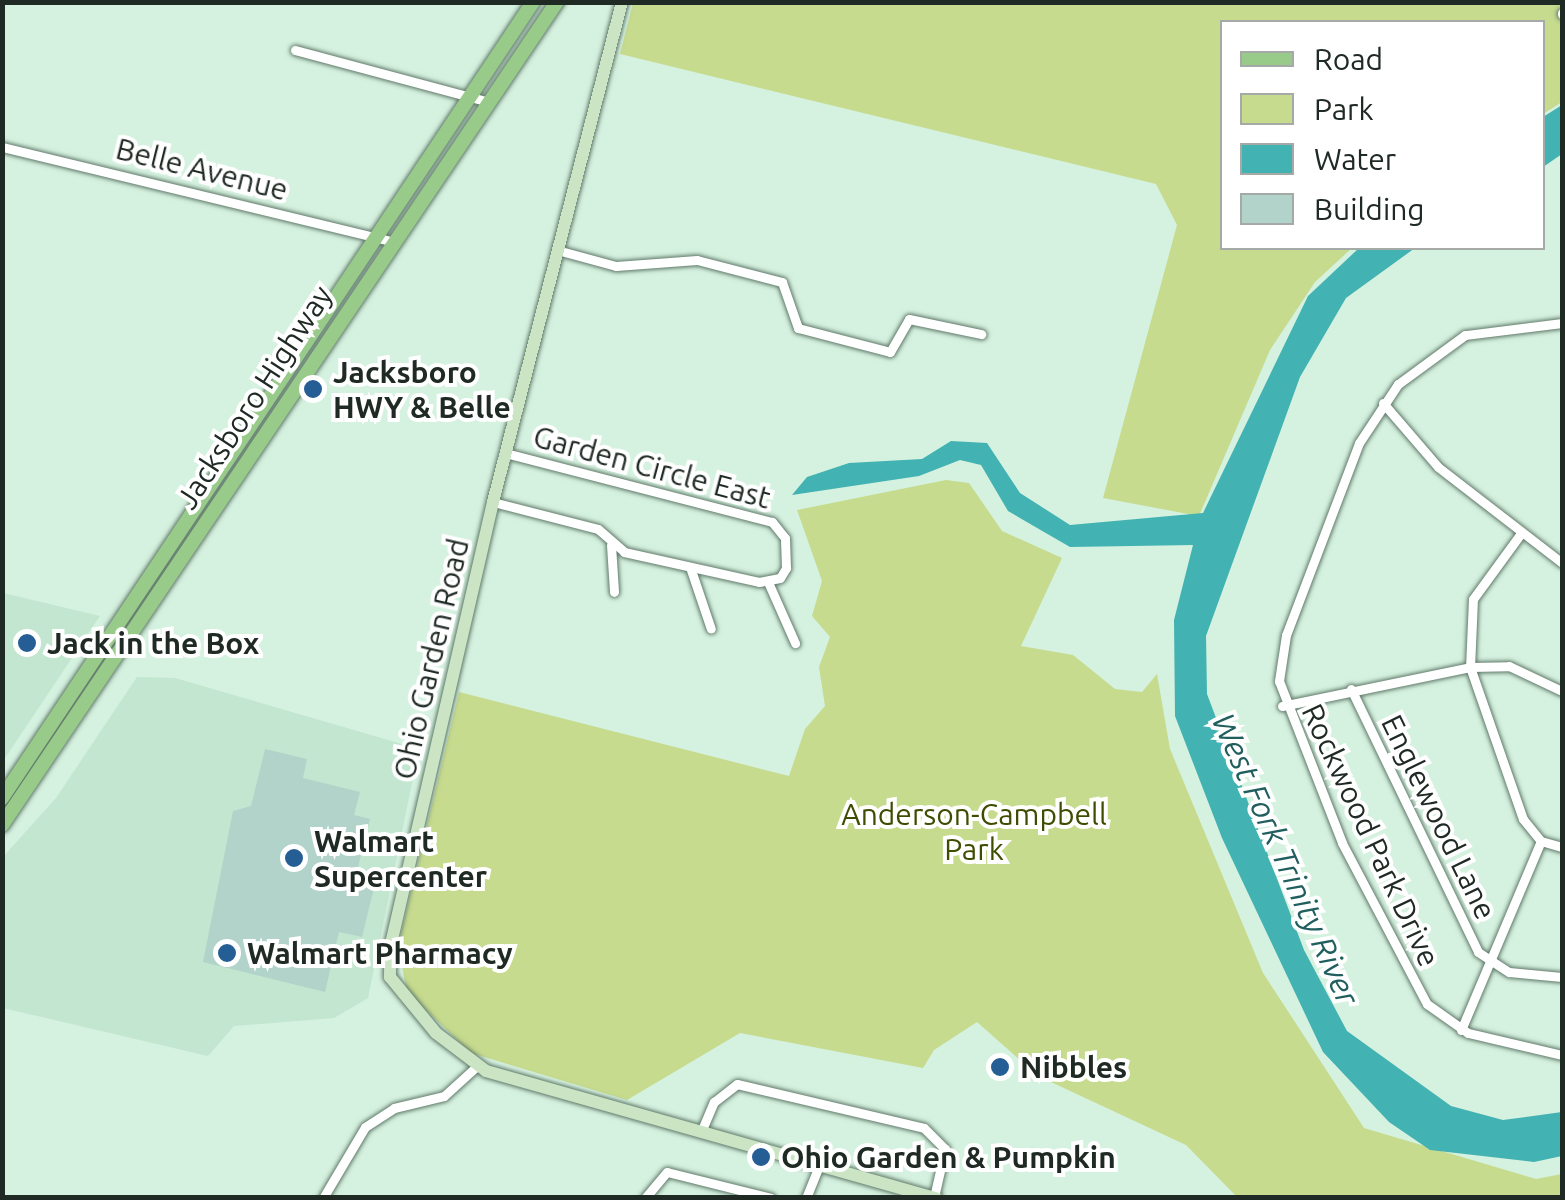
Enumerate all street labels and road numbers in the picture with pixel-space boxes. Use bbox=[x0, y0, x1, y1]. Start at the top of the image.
street label: Belle Avenue bbox=[112, 130, 292, 208]
street label: Jacksboro Highway bbox=[168, 279, 340, 515]
street label: Garden Circle East bbox=[529, 418, 775, 516]
street label: Ohio Garden Road bbox=[386, 535, 476, 783]
street label: Rockwood Park Drive bbox=[1294, 698, 1448, 972]
street label: Englewood Lane bbox=[1374, 709, 1504, 925]

